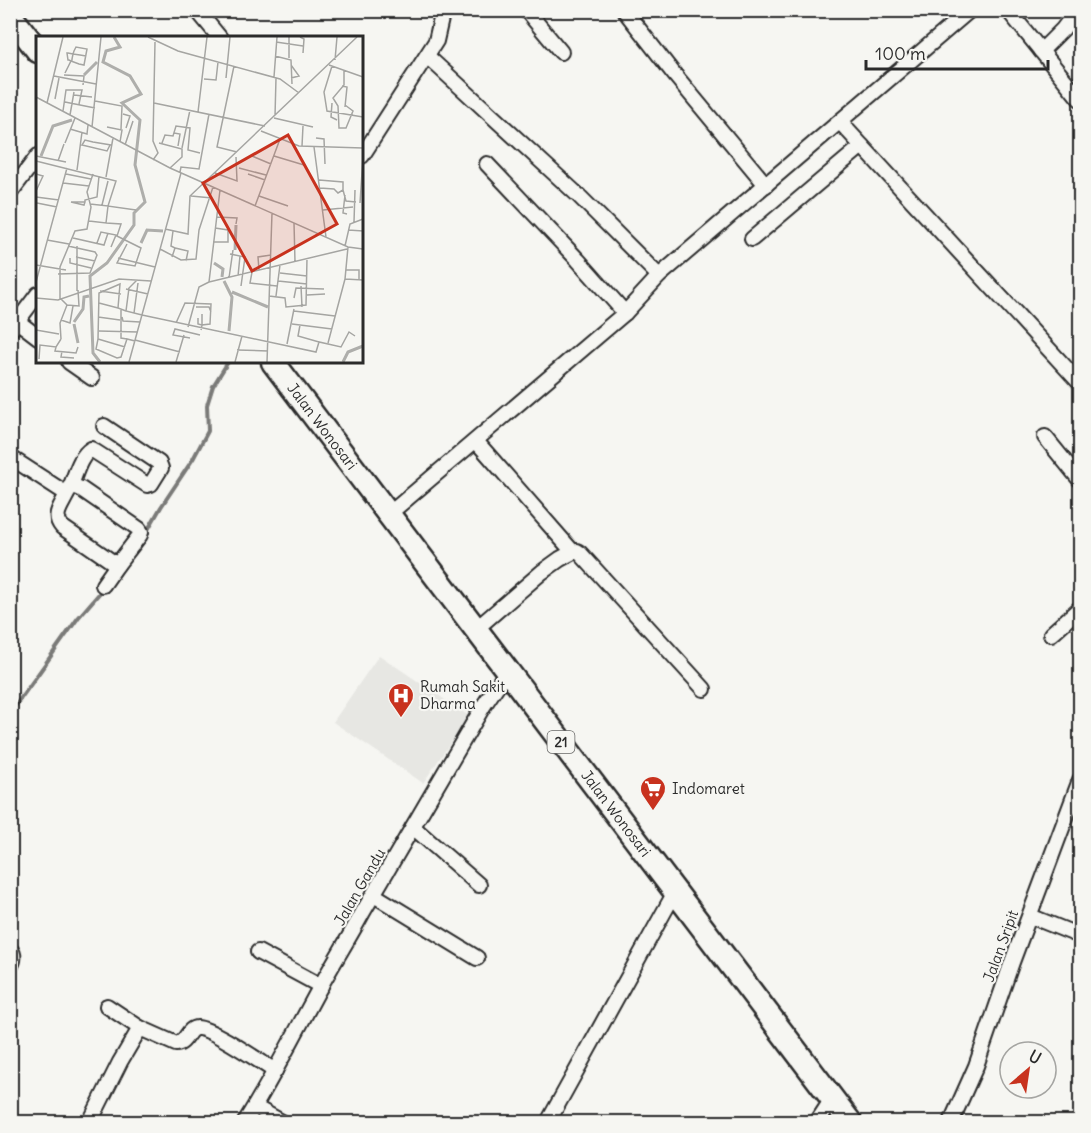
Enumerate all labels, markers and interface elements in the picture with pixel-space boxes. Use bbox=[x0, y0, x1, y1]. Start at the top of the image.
scale bar bbox=[866, 33, 1048, 71]
inset map bbox=[36, 36, 363, 363]
text: 100 m bbox=[875, 42, 926, 65]
street label: Jalan Wonosari bbox=[283, 379, 361, 473]
place label: Rumah Sakit Dharma bbox=[420, 677, 505, 713]
hospital icon: Rumah Sakit Dharma bbox=[386, 681, 416, 719]
road number: 21 bbox=[548, 731, 574, 753]
street label: Jalan Wonosari bbox=[577, 766, 655, 860]
supermarket icon: Indomaret bbox=[638, 774, 668, 812]
place label: Indomaret bbox=[672, 779, 745, 798]
street label: Jalan Gandu bbox=[330, 845, 389, 929]
street label: Jalan Sripit bbox=[979, 907, 1022, 984]
north arrow bbox=[998, 1040, 1058, 1100]
text: U bbox=[1026, 1045, 1045, 1068]

